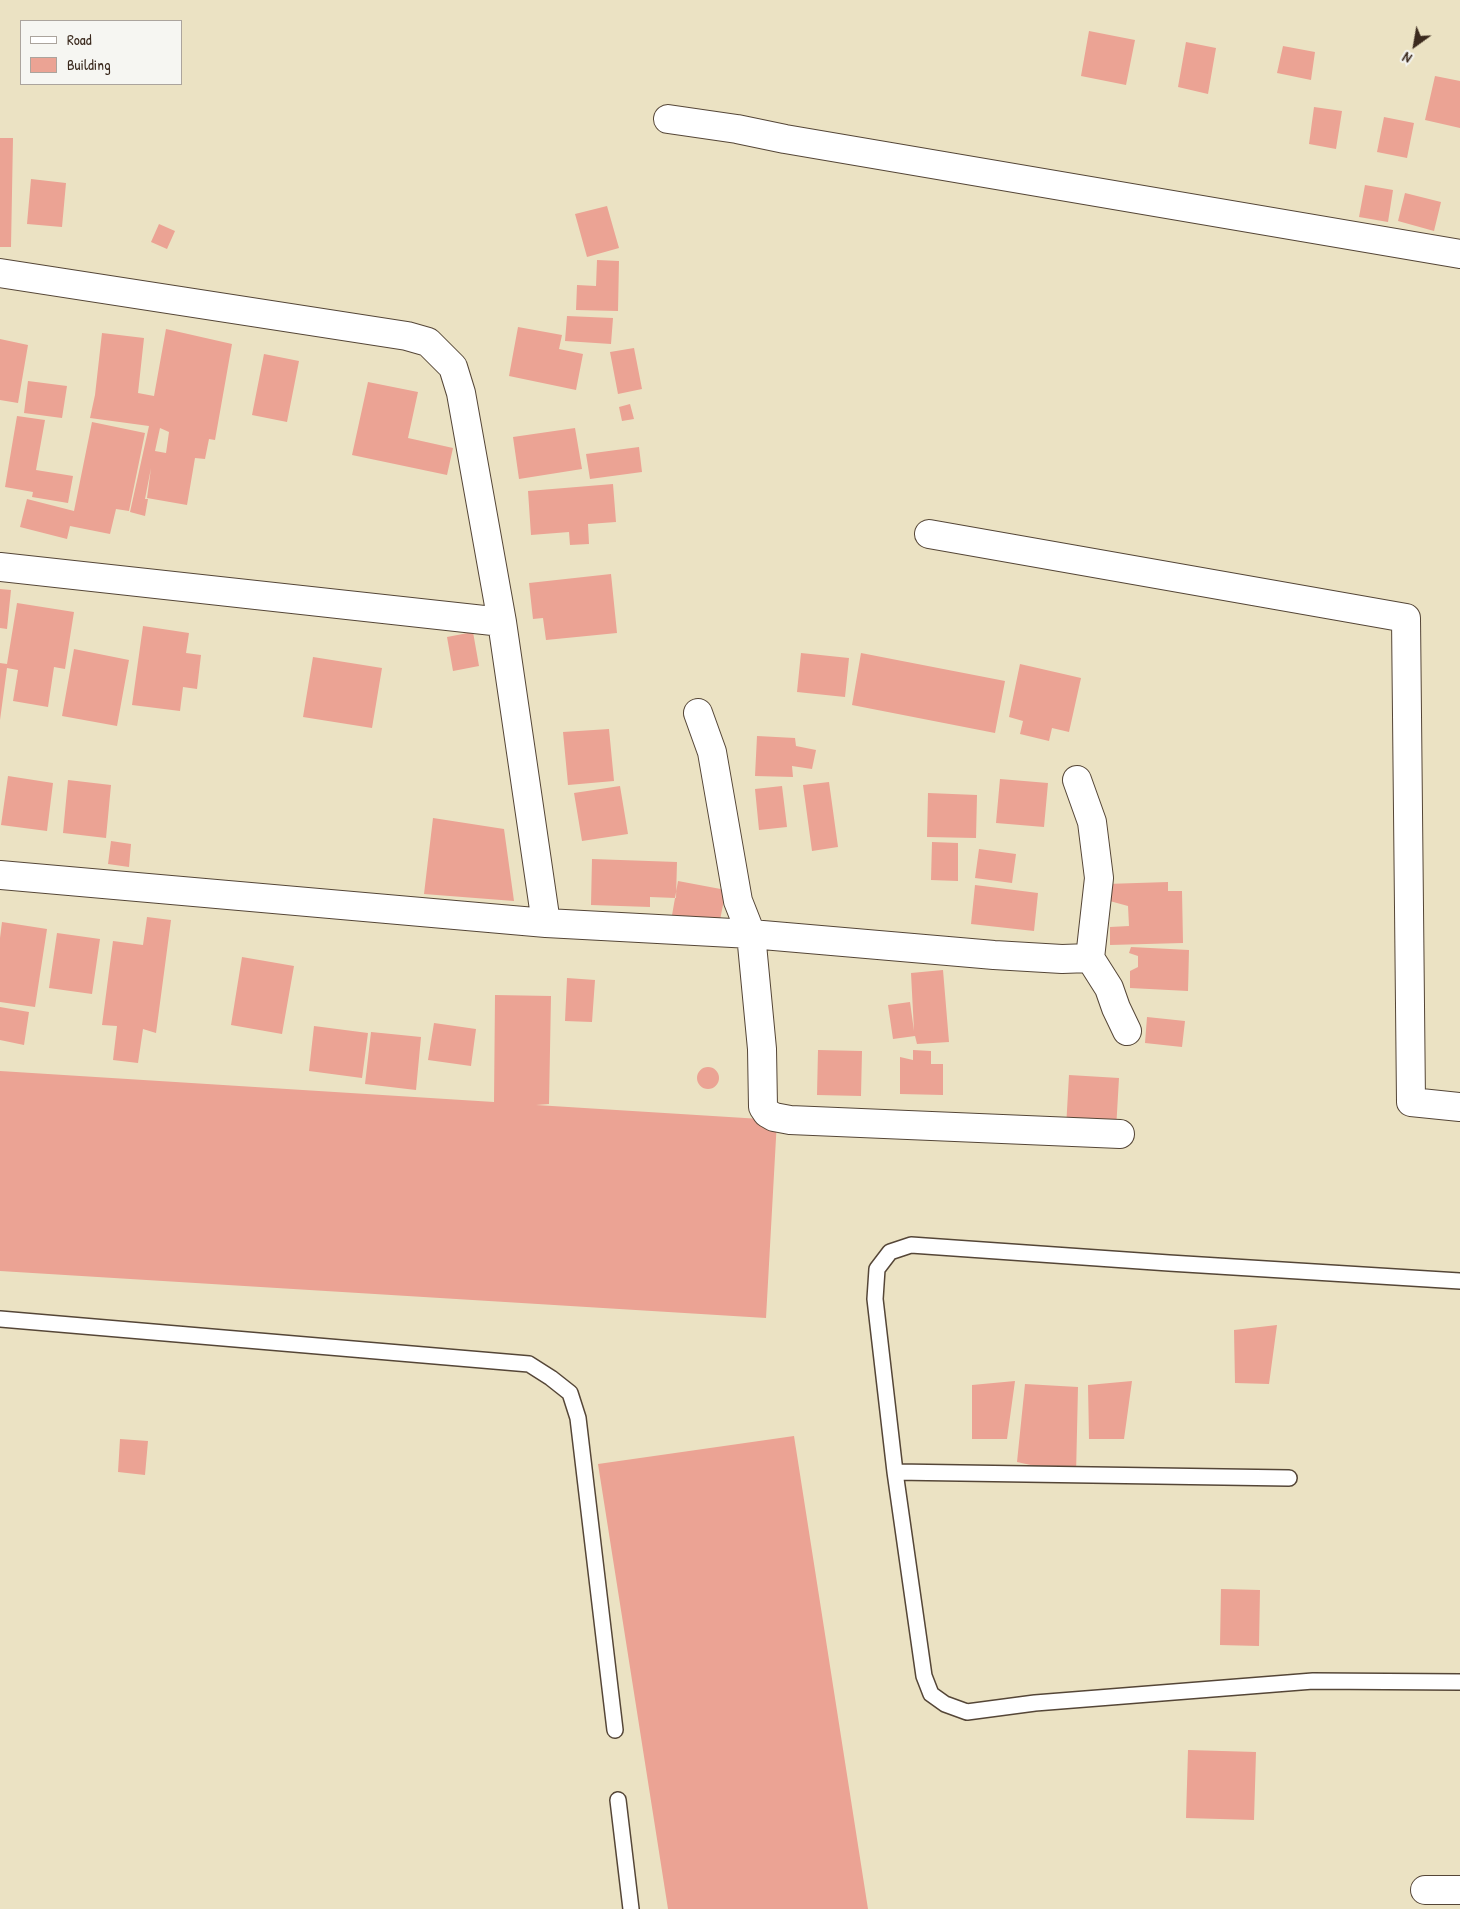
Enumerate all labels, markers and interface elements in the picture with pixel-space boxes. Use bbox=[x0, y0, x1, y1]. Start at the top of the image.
legend bbox=[20, 20, 182, 85]
north arrow bbox=[1390, 20, 1440, 70]
text: Road bbox=[67, 29, 92, 50]
text: N bbox=[1399, 48, 1415, 68]
text: Building bbox=[67, 54, 111, 75]

